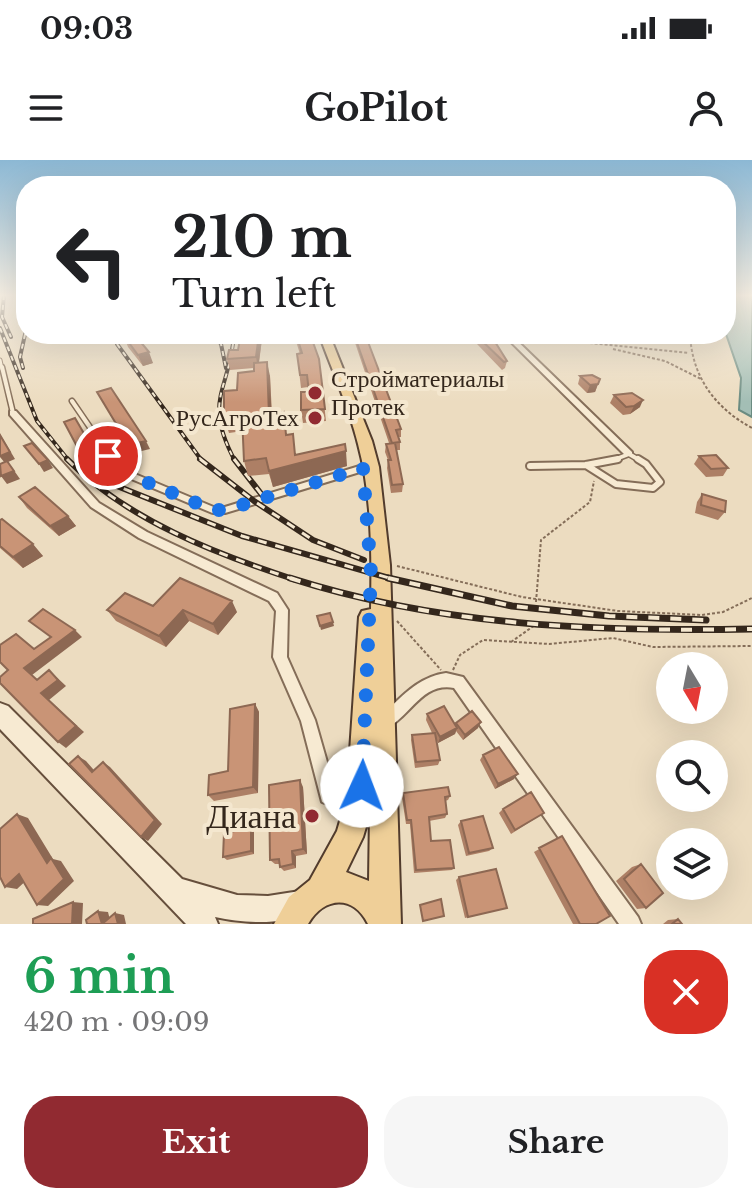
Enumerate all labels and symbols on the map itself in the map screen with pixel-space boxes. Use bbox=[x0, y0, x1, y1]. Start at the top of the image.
place label: Стройматериалы Протек bbox=[331, 364, 504, 421]
marker: Стройматериалы Протек bbox=[306, 384, 324, 402]
place label: РусАгроТех bbox=[176, 403, 299, 432]
marker: РусАгроТех bbox=[306, 409, 324, 427]
pin bbox=[74, 422, 142, 490]
north arrow bbox=[656, 652, 728, 724]
position arrow bbox=[320, 744, 404, 828]
place label: Диана bbox=[206, 795, 296, 837]
marker: Диана bbox=[303, 807, 321, 825]

